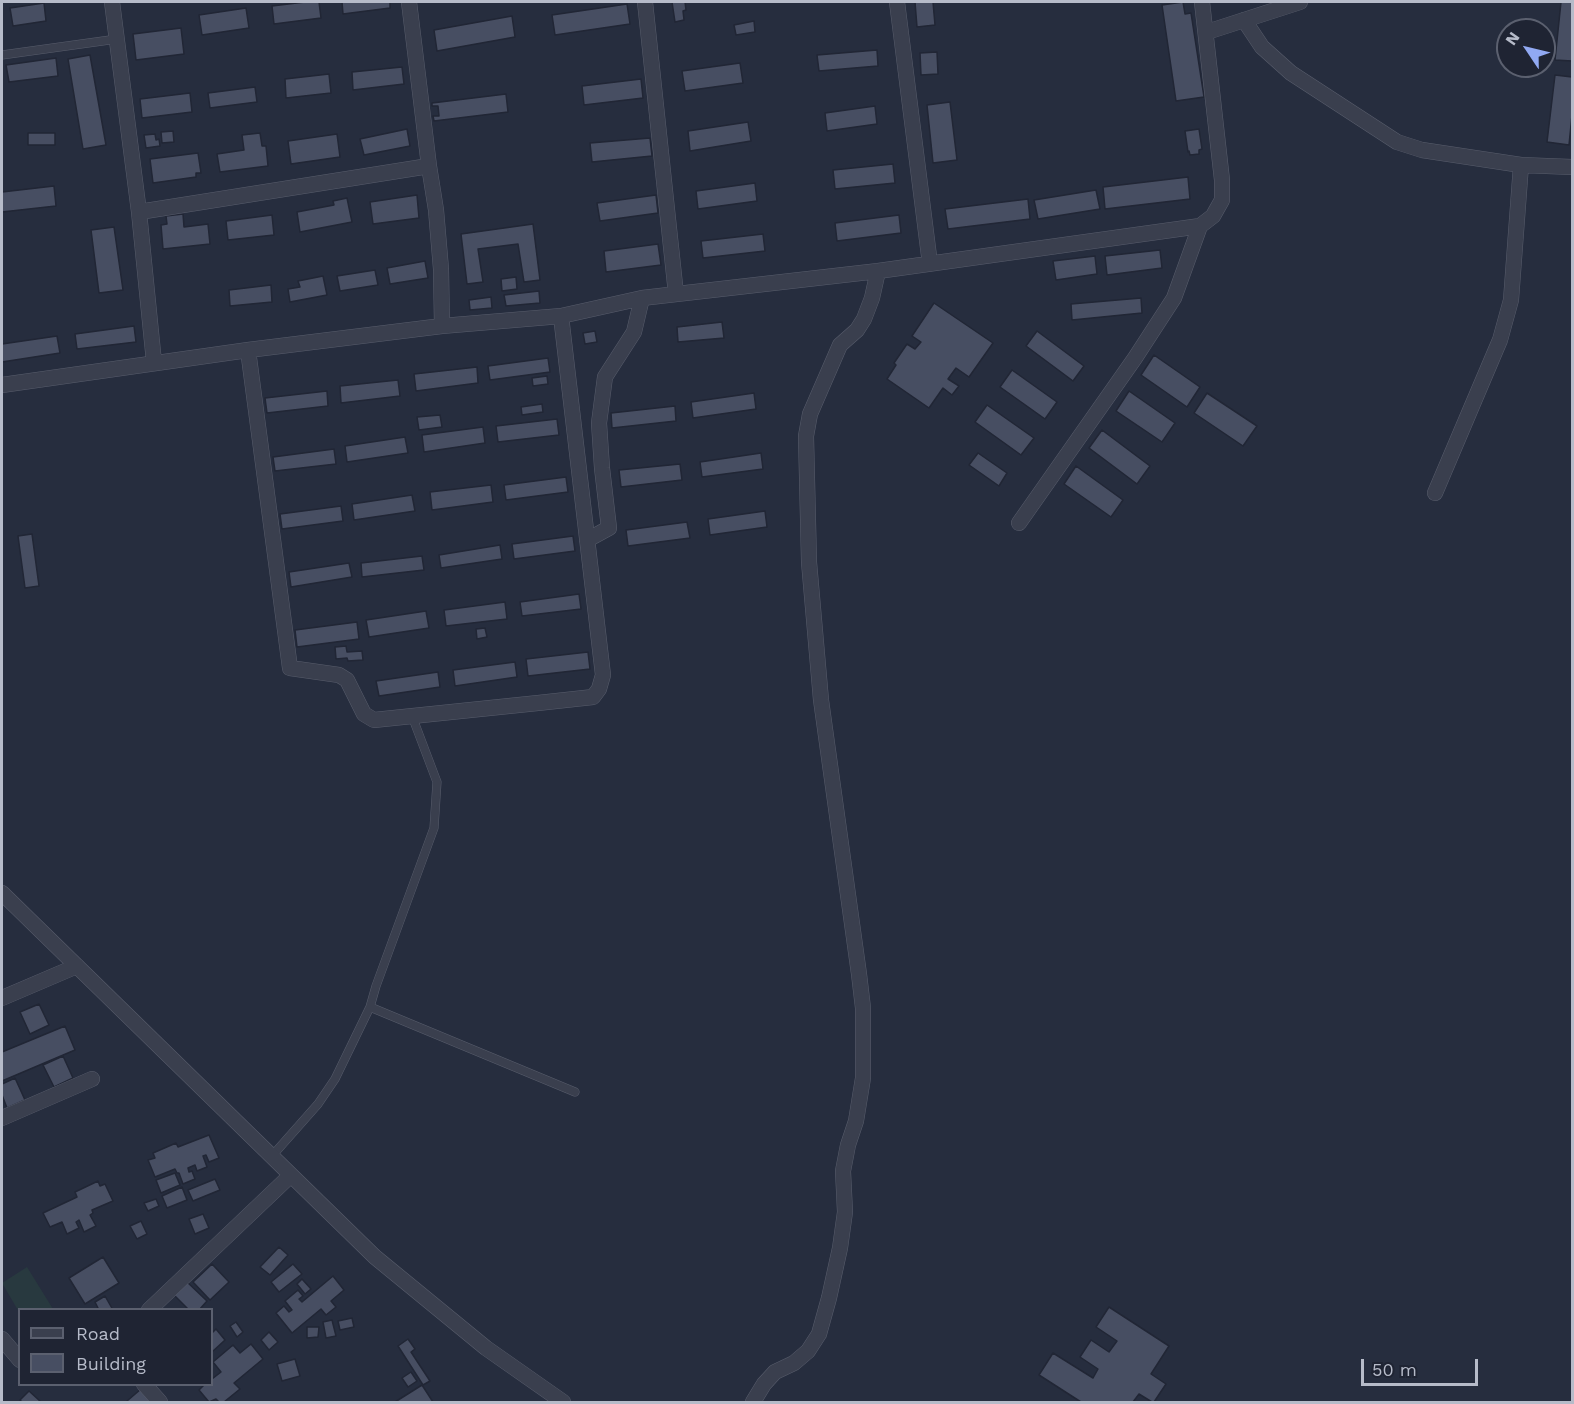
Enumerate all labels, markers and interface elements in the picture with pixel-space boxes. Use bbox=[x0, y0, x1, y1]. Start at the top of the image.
north arrow bbox=[1496, 18, 1556, 78]
text: N bbox=[1501, 28, 1524, 49]
legend bbox=[18, 1308, 213, 1386]
text: Road bbox=[76, 1323, 120, 1344]
scale bar bbox=[1364, 1347, 1481, 1385]
text: Building bbox=[76, 1353, 146, 1374]
text: 50 m bbox=[1372, 1359, 1417, 1380]

